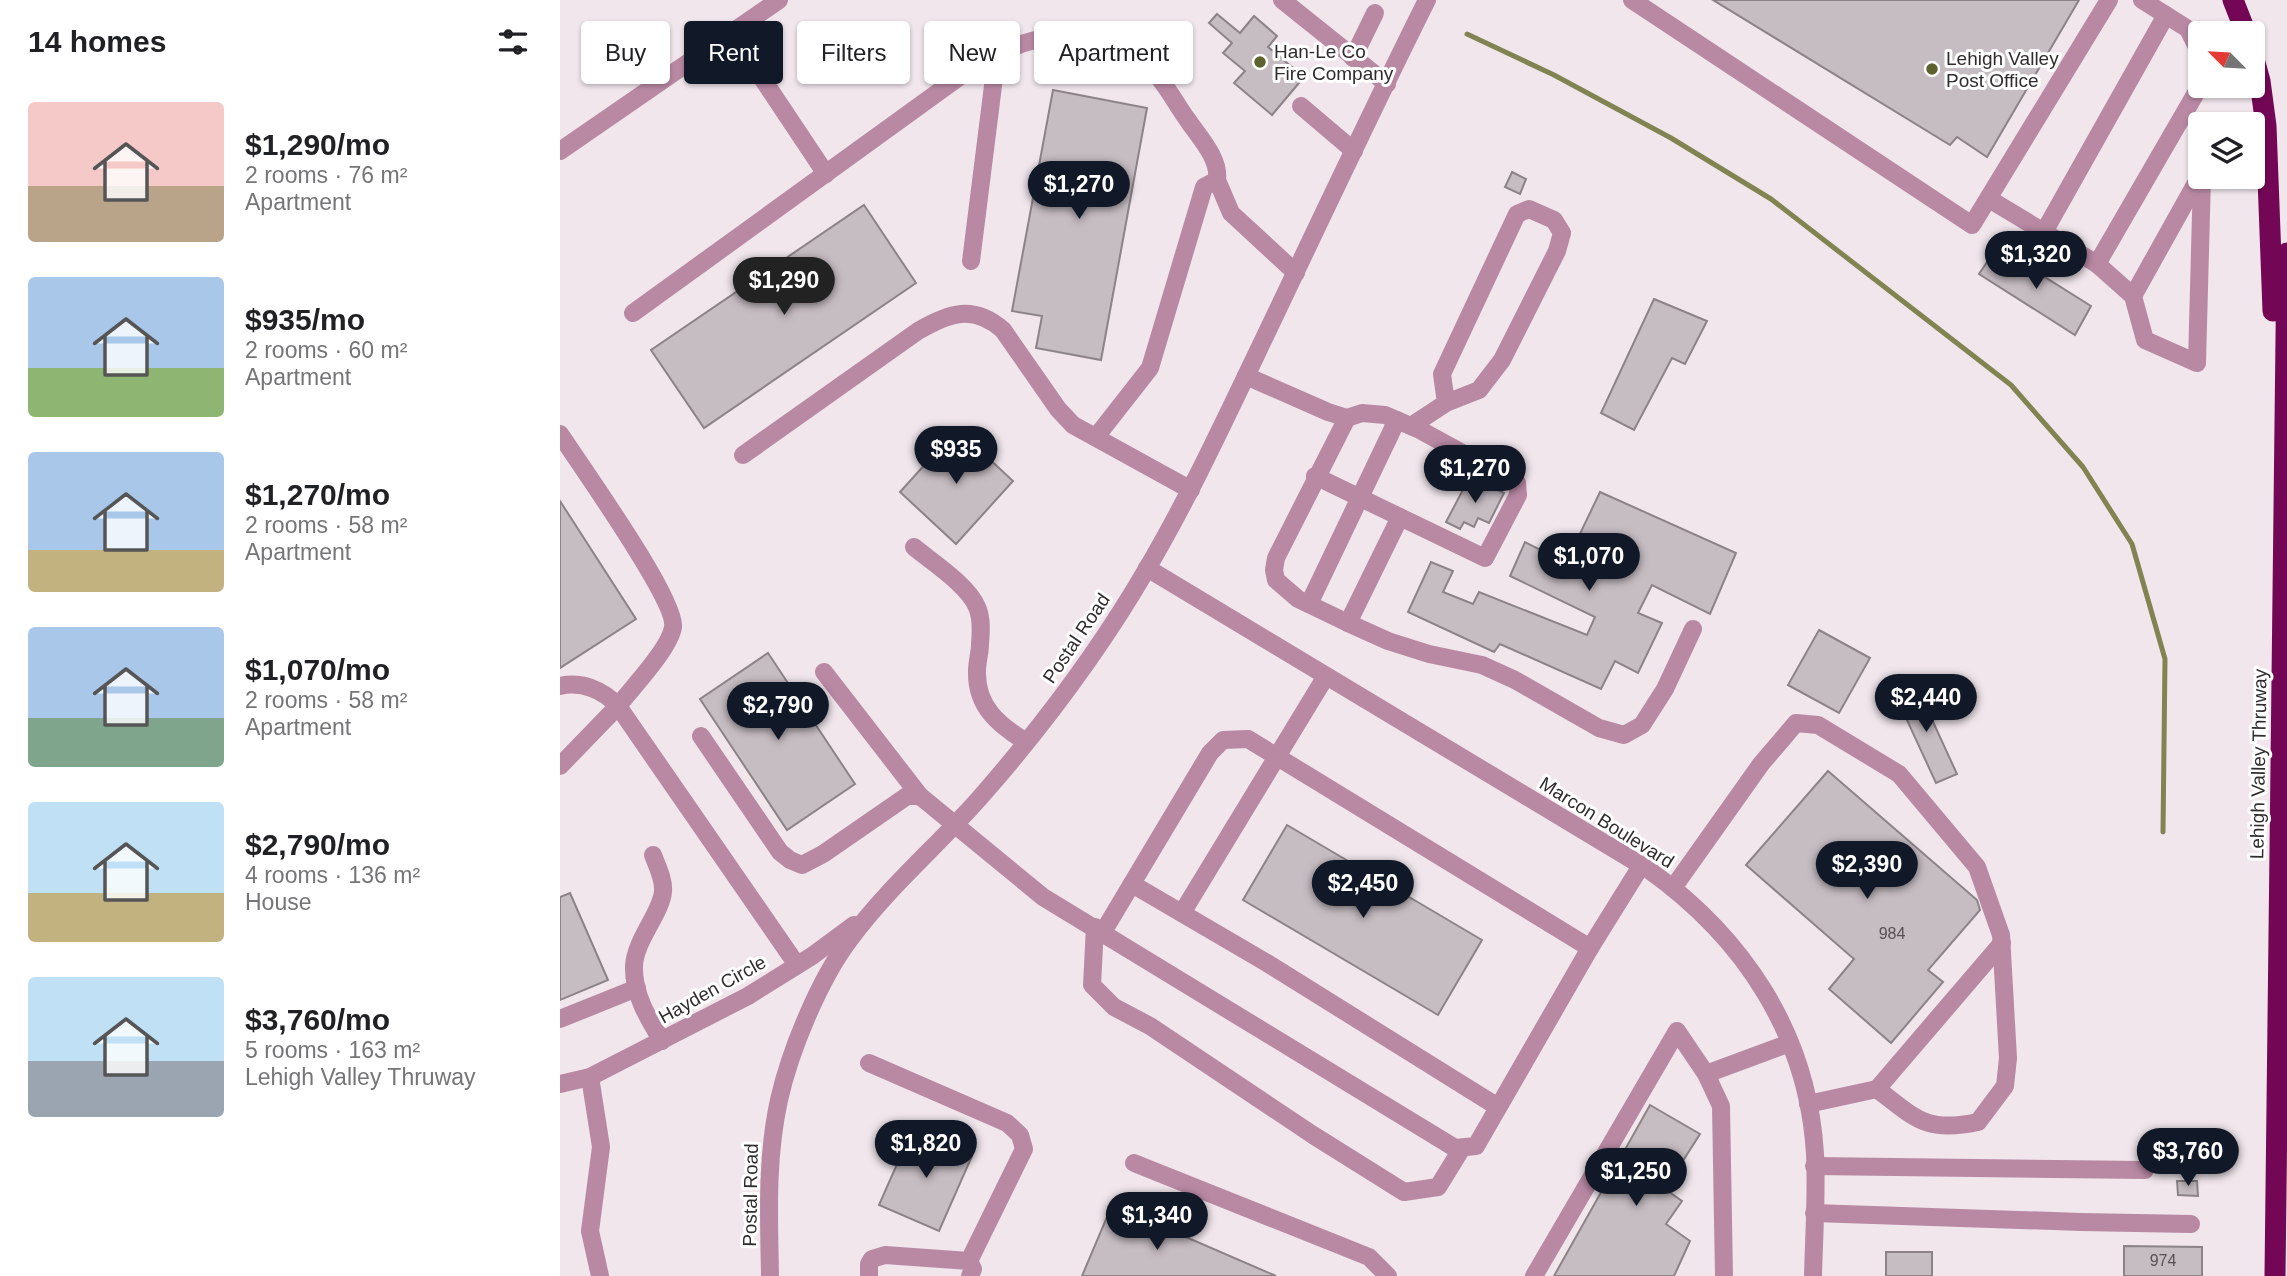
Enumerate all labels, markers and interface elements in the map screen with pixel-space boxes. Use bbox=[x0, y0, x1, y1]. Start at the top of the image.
chip: Buy bbox=[581, 21, 670, 84]
chip: Rent bbox=[684, 21, 783, 84]
chip: Filters bbox=[797, 21, 910, 84]
chip: New bbox=[924, 21, 1020, 84]
chip: Apartment bbox=[1034, 21, 1193, 84]
north arrow bbox=[2188, 21, 2264, 98]
map controls bbox=[2188, 21, 2265, 189]
icon: filters bbox=[494, 23, 532, 61]
text: 14 homes bbox=[28, 25, 166, 58]
place label: Han-Le Co Fire Company bbox=[1274, 41, 1394, 84]
place label: Lehigh Valley Post Office bbox=[1946, 48, 2059, 91]
marker: Han-Le Co Fire Company bbox=[1252, 54, 1268, 70]
marker: Lehigh Valley Post Office bbox=[1924, 61, 1940, 77]
button: layers bbox=[2188, 112, 2265, 189]
text: $1,290/mo bbox=[245, 128, 390, 161]
icon: home bbox=[84, 130, 168, 214]
text: 2 rooms · 76 m² bbox=[245, 162, 407, 188]
pin: $1,270 bbox=[1022, 162, 1136, 221]
text: $1,270 bbox=[1044, 171, 1114, 197]
text: Apartment bbox=[245, 189, 351, 215]
pin: $1,320 bbox=[1979, 232, 2093, 291]
text: $1,320 bbox=[2001, 241, 2071, 267]
pin: $1,290 bbox=[727, 258, 841, 317]
text: $1,290 bbox=[749, 267, 819, 293]
text: $935/mo bbox=[245, 303, 365, 336]
icon: home bbox=[84, 305, 168, 389]
text: 2 rooms · 60 m² bbox=[245, 337, 407, 363]
text: Apartment bbox=[245, 364, 351, 390]
pin: $935 bbox=[915, 426, 997, 486]
text: $935 bbox=[930, 436, 982, 462]
pin: $1,270 bbox=[1418, 446, 1532, 505]
text: $1,270 bbox=[1440, 455, 1510, 481]
text: $1,270/mo bbox=[245, 478, 390, 511]
icon: home bbox=[84, 480, 168, 564]
text: 2 rooms · 58 m² bbox=[245, 512, 407, 538]
pin: $1,070 bbox=[1532, 534, 1646, 593]
text: Apartment bbox=[245, 539, 351, 565]
text: $1,070 bbox=[1554, 543, 1624, 569]
street label: Postal Road bbox=[1039, 589, 1114, 687]
text: $1,070/mo bbox=[245, 653, 390, 686]
icon: home bbox=[84, 655, 168, 739]
street label: Lehigh Valley Thruway bbox=[2246, 668, 2271, 859]
pin: $2,440 bbox=[1869, 674, 1983, 734]
pin: $2,790 bbox=[721, 682, 835, 742]
text: $2,440 bbox=[1891, 684, 1961, 710]
text: 2 rooms · 58 m² bbox=[245, 687, 407, 713]
text: $2,790 bbox=[743, 692, 813, 718]
text: Apartment bbox=[245, 714, 351, 740]
street label: Marcon Boulevard bbox=[1536, 773, 1678, 872]
text: $2,790/mo bbox=[245, 828, 390, 861]
icon: home bbox=[84, 830, 168, 914]
pin: $2,390 bbox=[1810, 842, 1924, 901]
text: $2,390 bbox=[1832, 851, 1902, 877]
pin: $2,450 bbox=[1306, 860, 1420, 920]
text: 4 rooms · 136 m² bbox=[245, 862, 420, 888]
text: $2,450 bbox=[1328, 870, 1398, 896]
text: House bbox=[245, 889, 311, 915]
house number: 984 bbox=[1879, 925, 1905, 942]
street label: Hayden Circle bbox=[655, 951, 770, 1028]
text: $3,760/mo bbox=[245, 1003, 390, 1036]
icon: home bbox=[84, 1005, 168, 1089]
text: 5 rooms · 163 m² bbox=[245, 1037, 420, 1063]
text: Lehigh Valley Thruway bbox=[245, 1064, 476, 1090]
pin: $1,820 bbox=[869, 1120, 983, 1180]
pin: $3,760 bbox=[2131, 1128, 2245, 1188]
text: $1,820 bbox=[891, 1130, 961, 1156]
text: $3,760 bbox=[2153, 1138, 2223, 1164]
street label: Postal Road bbox=[739, 1143, 762, 1247]
pin: $1,250 bbox=[1579, 1148, 1693, 1208]
text: $1,250 bbox=[1601, 1158, 1671, 1184]
pin: $1,340 bbox=[1100, 1192, 1214, 1252]
text: $1,340 bbox=[1122, 1202, 1192, 1228]
house number: 974 bbox=[2150, 1252, 2176, 1269]

